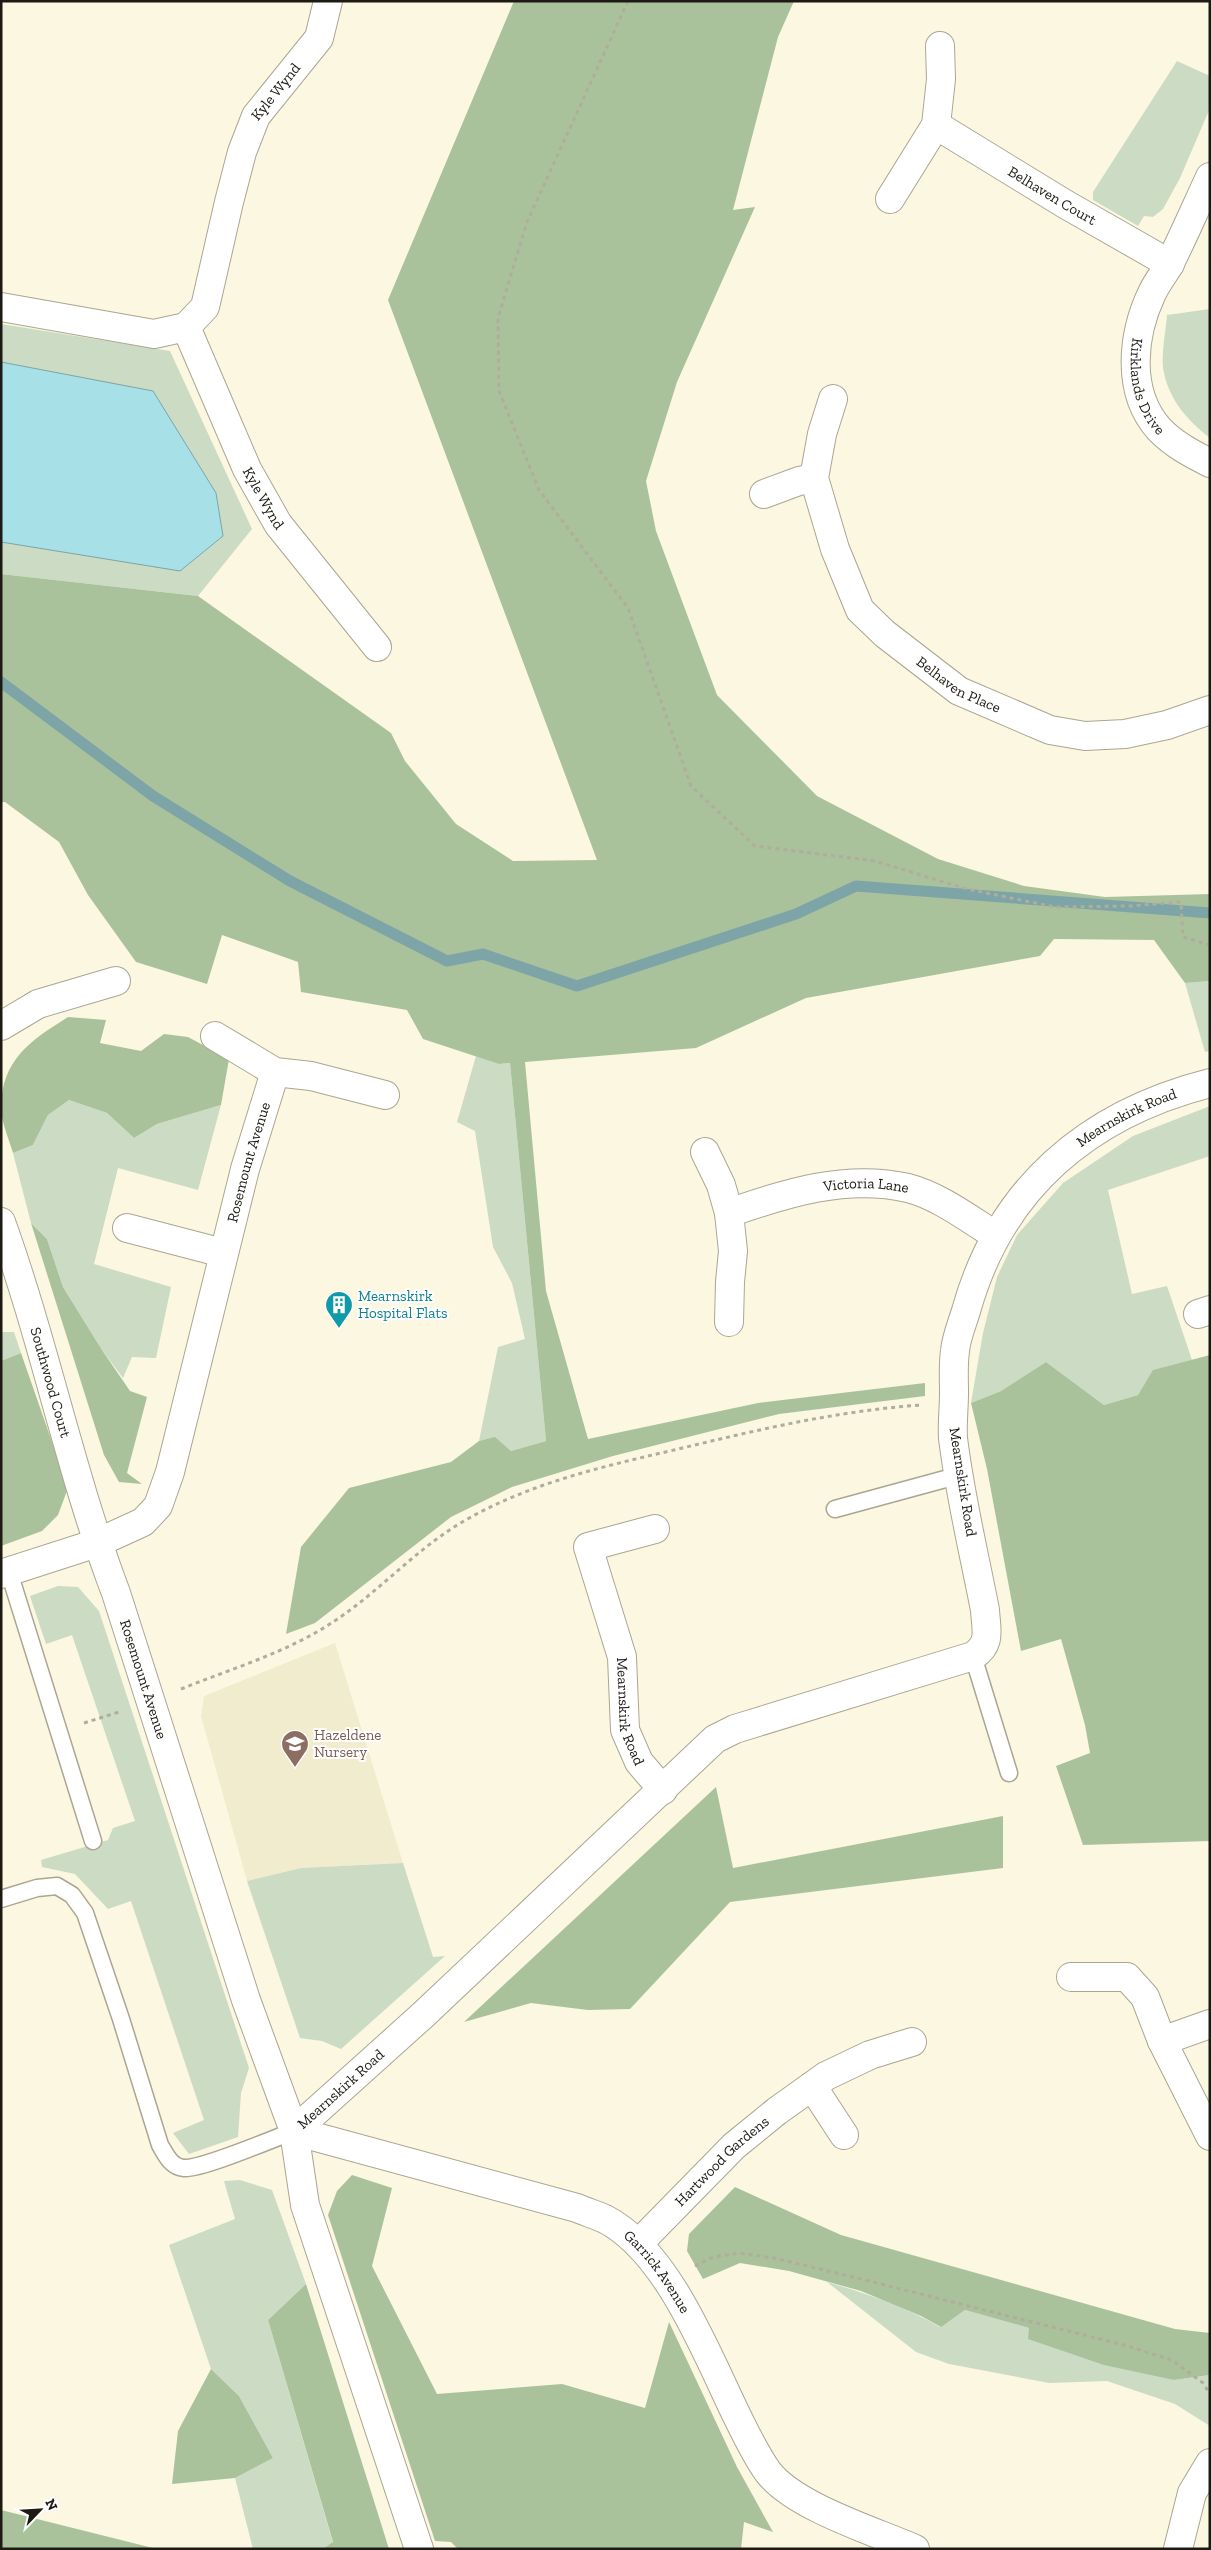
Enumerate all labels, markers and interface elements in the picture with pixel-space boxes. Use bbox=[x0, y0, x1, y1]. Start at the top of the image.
street label: Kyle Wynd bbox=[247, 59, 305, 124]
street label: Belhaven Court bbox=[1005, 162, 1100, 229]
street label: Kirklands Drive bbox=[1127, 337, 1169, 439]
street label: Kyle Wynd bbox=[239, 464, 288, 534]
street label: Belhaven Place bbox=[913, 653, 1003, 717]
street label: Mearnskirk Road bbox=[1073, 1084, 1180, 1151]
street label: Rosemount Avenue bbox=[223, 1100, 274, 1224]
street label: Victoria Lane bbox=[821, 1174, 911, 1197]
place label: Mearnskirk Hospital Flats bbox=[358, 1287, 448, 1322]
building icon: Mearnskirk Hospital Flats bbox=[324, 1290, 354, 1329]
street label: Southwood Court bbox=[26, 1325, 75, 1440]
street label: Mearnskirk Road bbox=[945, 1426, 981, 1539]
street label: Rosemount Avenue bbox=[116, 1617, 171, 1741]
street label: Mearnskirk Road bbox=[613, 1657, 649, 1769]
place label: Hazeldene Nursery bbox=[314, 1726, 381, 1761]
school or university icon: Hazeldene Nursery bbox=[280, 1729, 310, 1768]
street label: Mearnskirk Road bbox=[294, 2045, 388, 2133]
street label: Hartwood Gardens bbox=[671, 2112, 773, 2210]
street label: Garrick Avenue bbox=[620, 2226, 694, 2316]
north arrow bbox=[15, 2485, 65, 2535]
text: N bbox=[41, 2496, 61, 2513]

